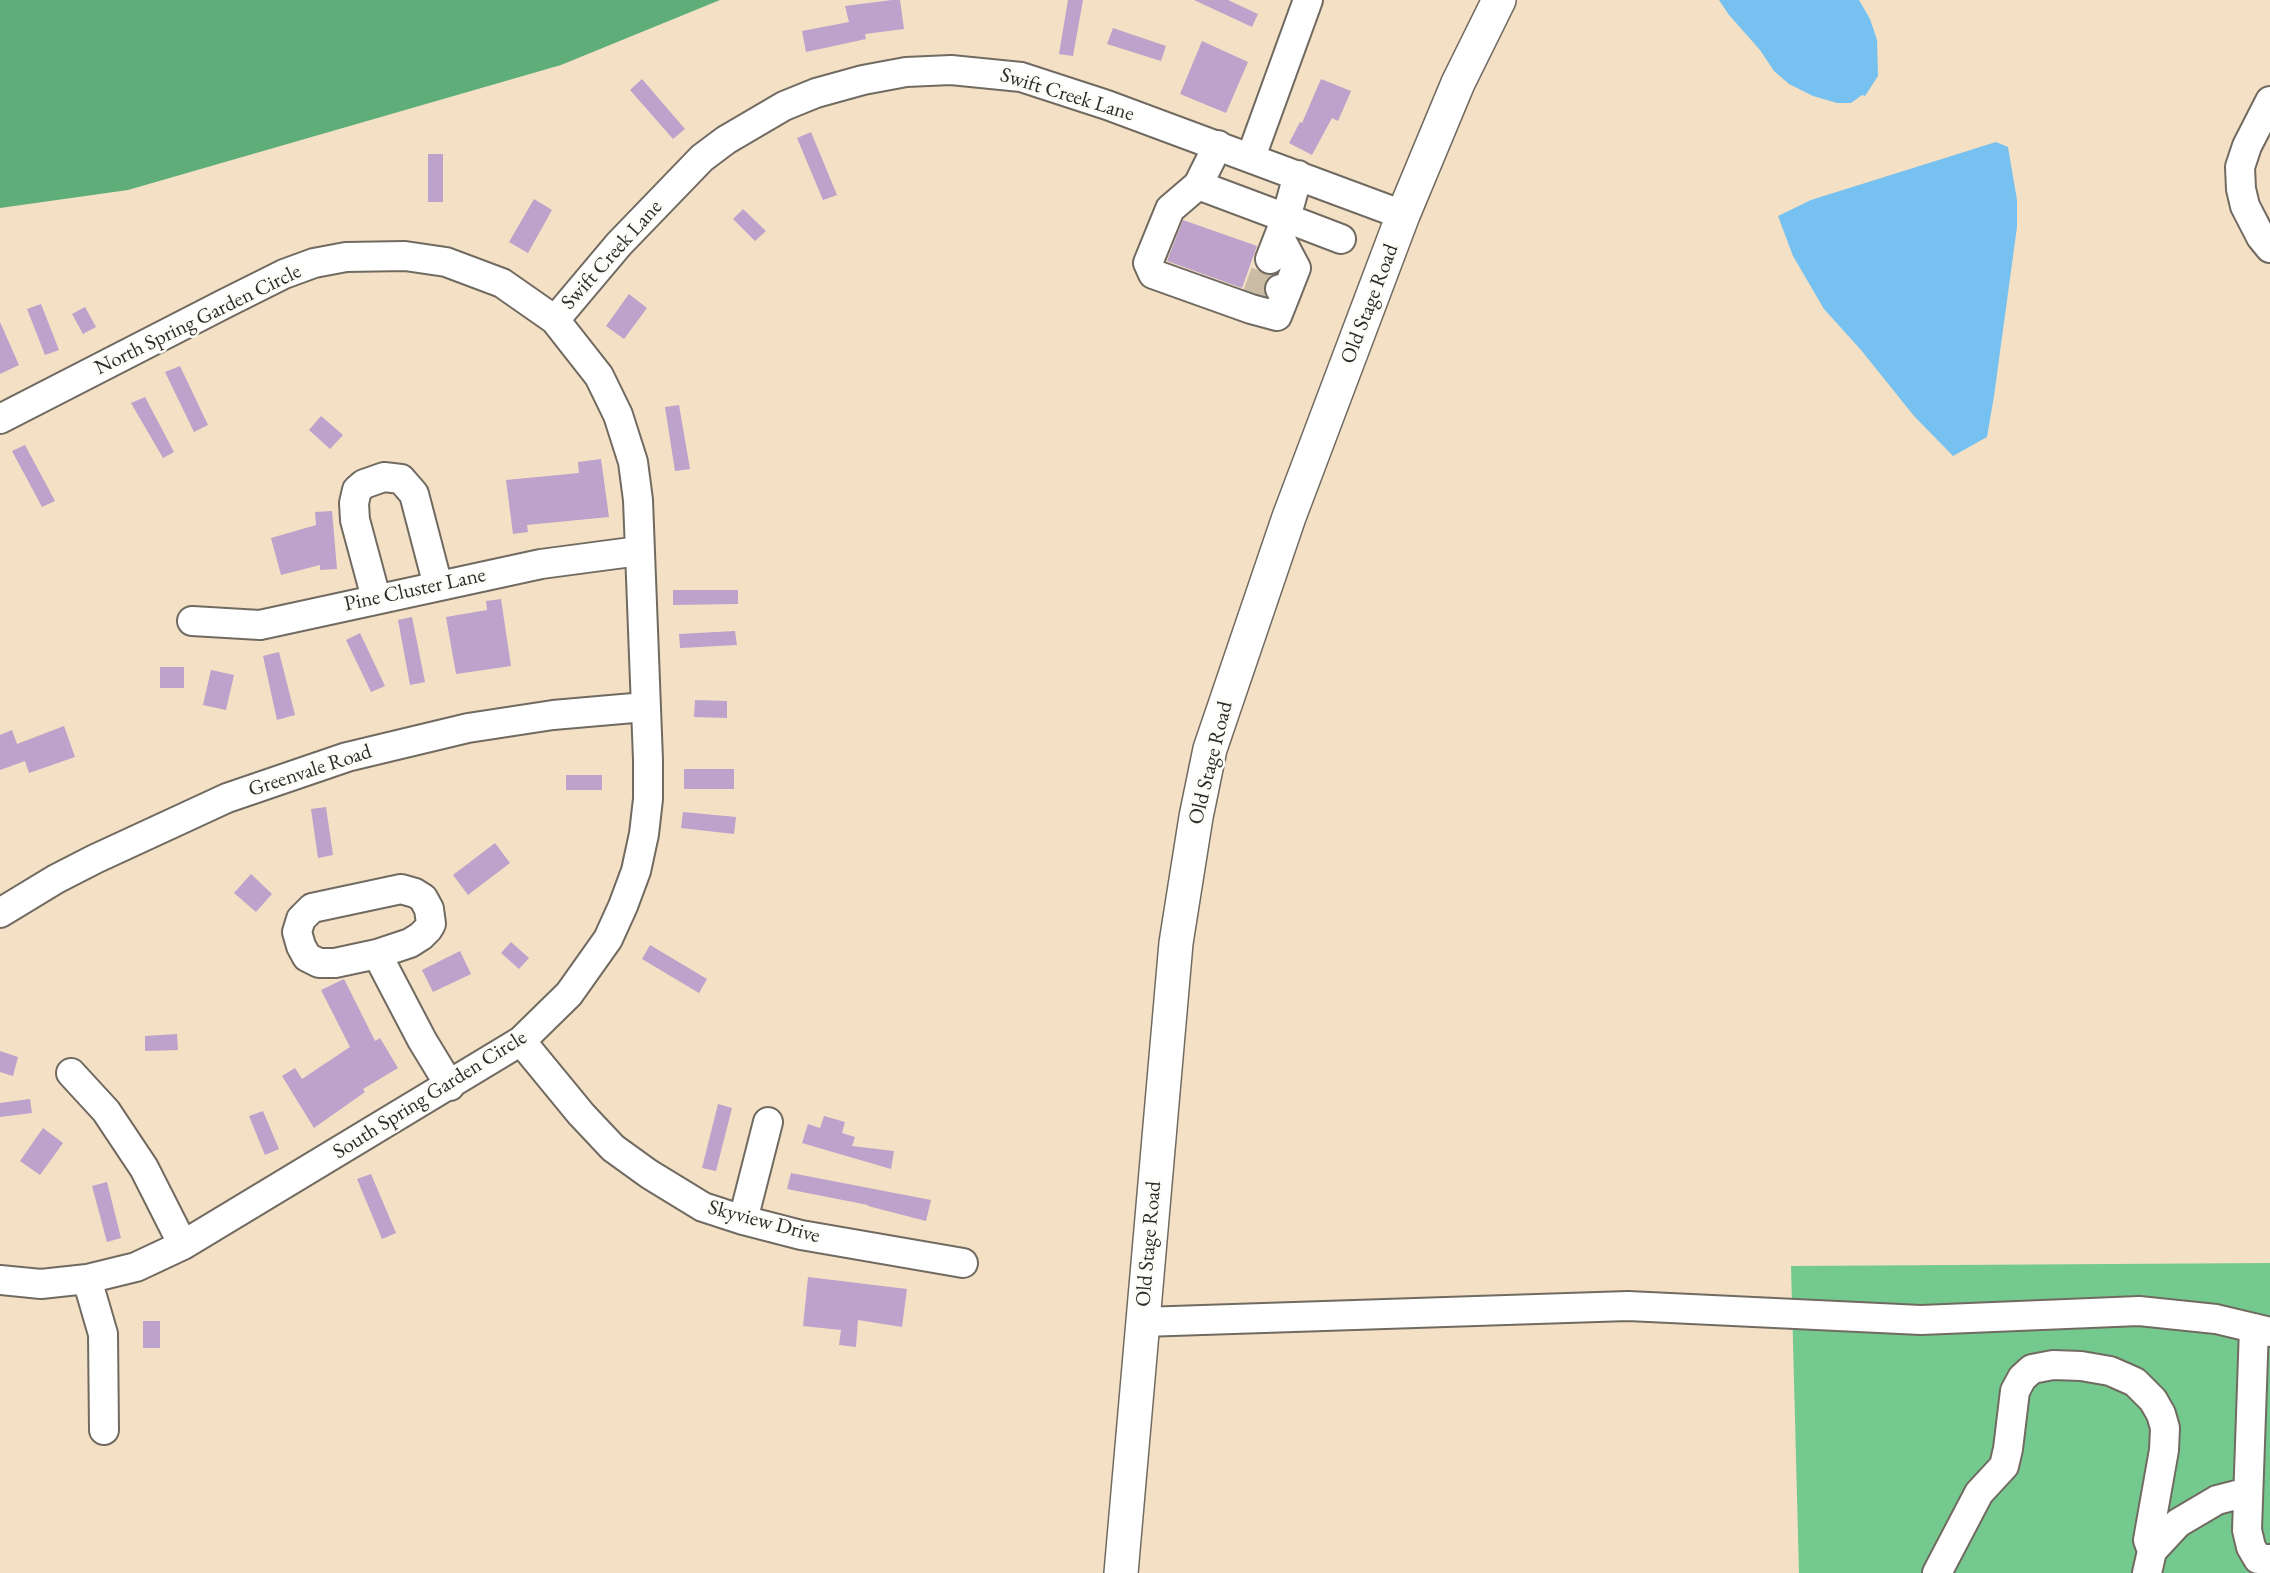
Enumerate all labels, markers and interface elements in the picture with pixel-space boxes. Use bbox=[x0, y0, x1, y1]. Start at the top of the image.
street label: Swift Creek Lane bbox=[997, 63, 1137, 127]
street label: Swift Creek Lane bbox=[556, 195, 668, 315]
street label: Old Stage Road bbox=[1336, 241, 1404, 367]
street label: North Spring Garden Circle bbox=[91, 259, 305, 381]
street label: Pine Cluster Lane bbox=[342, 563, 488, 617]
street label: Old Stage Road bbox=[1184, 699, 1238, 827]
street label: Greenvale Road bbox=[245, 739, 375, 803]
street label: South Spring Garden Circle bbox=[328, 1025, 532, 1165]
street label: Old Stage Road bbox=[1131, 1180, 1167, 1308]
street label: Skyview Drive bbox=[705, 1195, 823, 1249]

